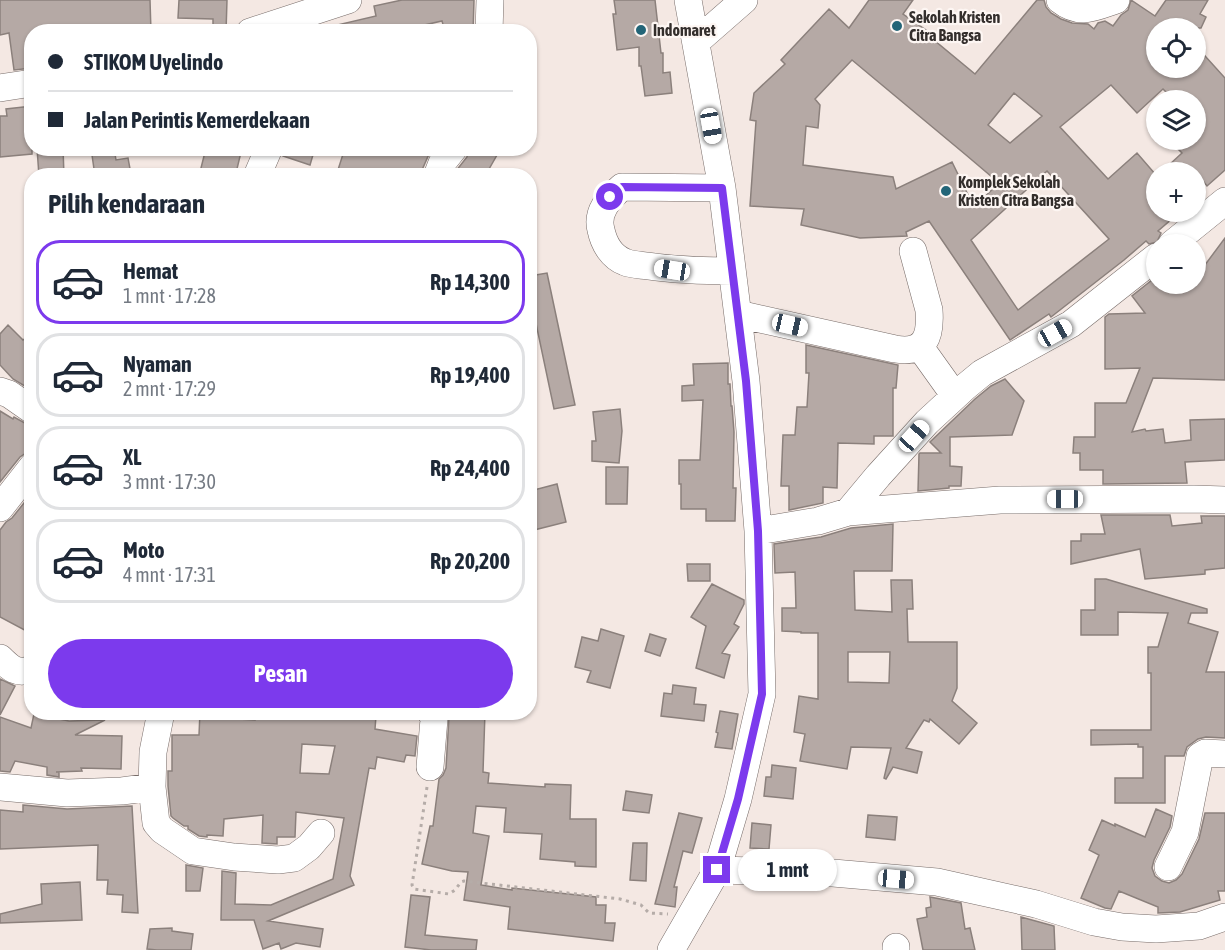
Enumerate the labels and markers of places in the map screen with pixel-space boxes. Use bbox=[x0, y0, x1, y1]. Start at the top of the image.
place label: Sekolah Kristen Citra Bangsa bbox=[909, 8, 1000, 44]
marker: Sekolah Kristen Citra Bangsa bbox=[890, 19, 904, 33]
place label: Indomaret bbox=[653, 21, 716, 39]
marker: Indomaret bbox=[634, 23, 648, 37]
place label: Komplek Sekolah Kristen Citra Bangsa bbox=[958, 173, 1074, 209]
marker: Komplek Sekolah Kristen Citra Bangsa bbox=[939, 184, 953, 198]

